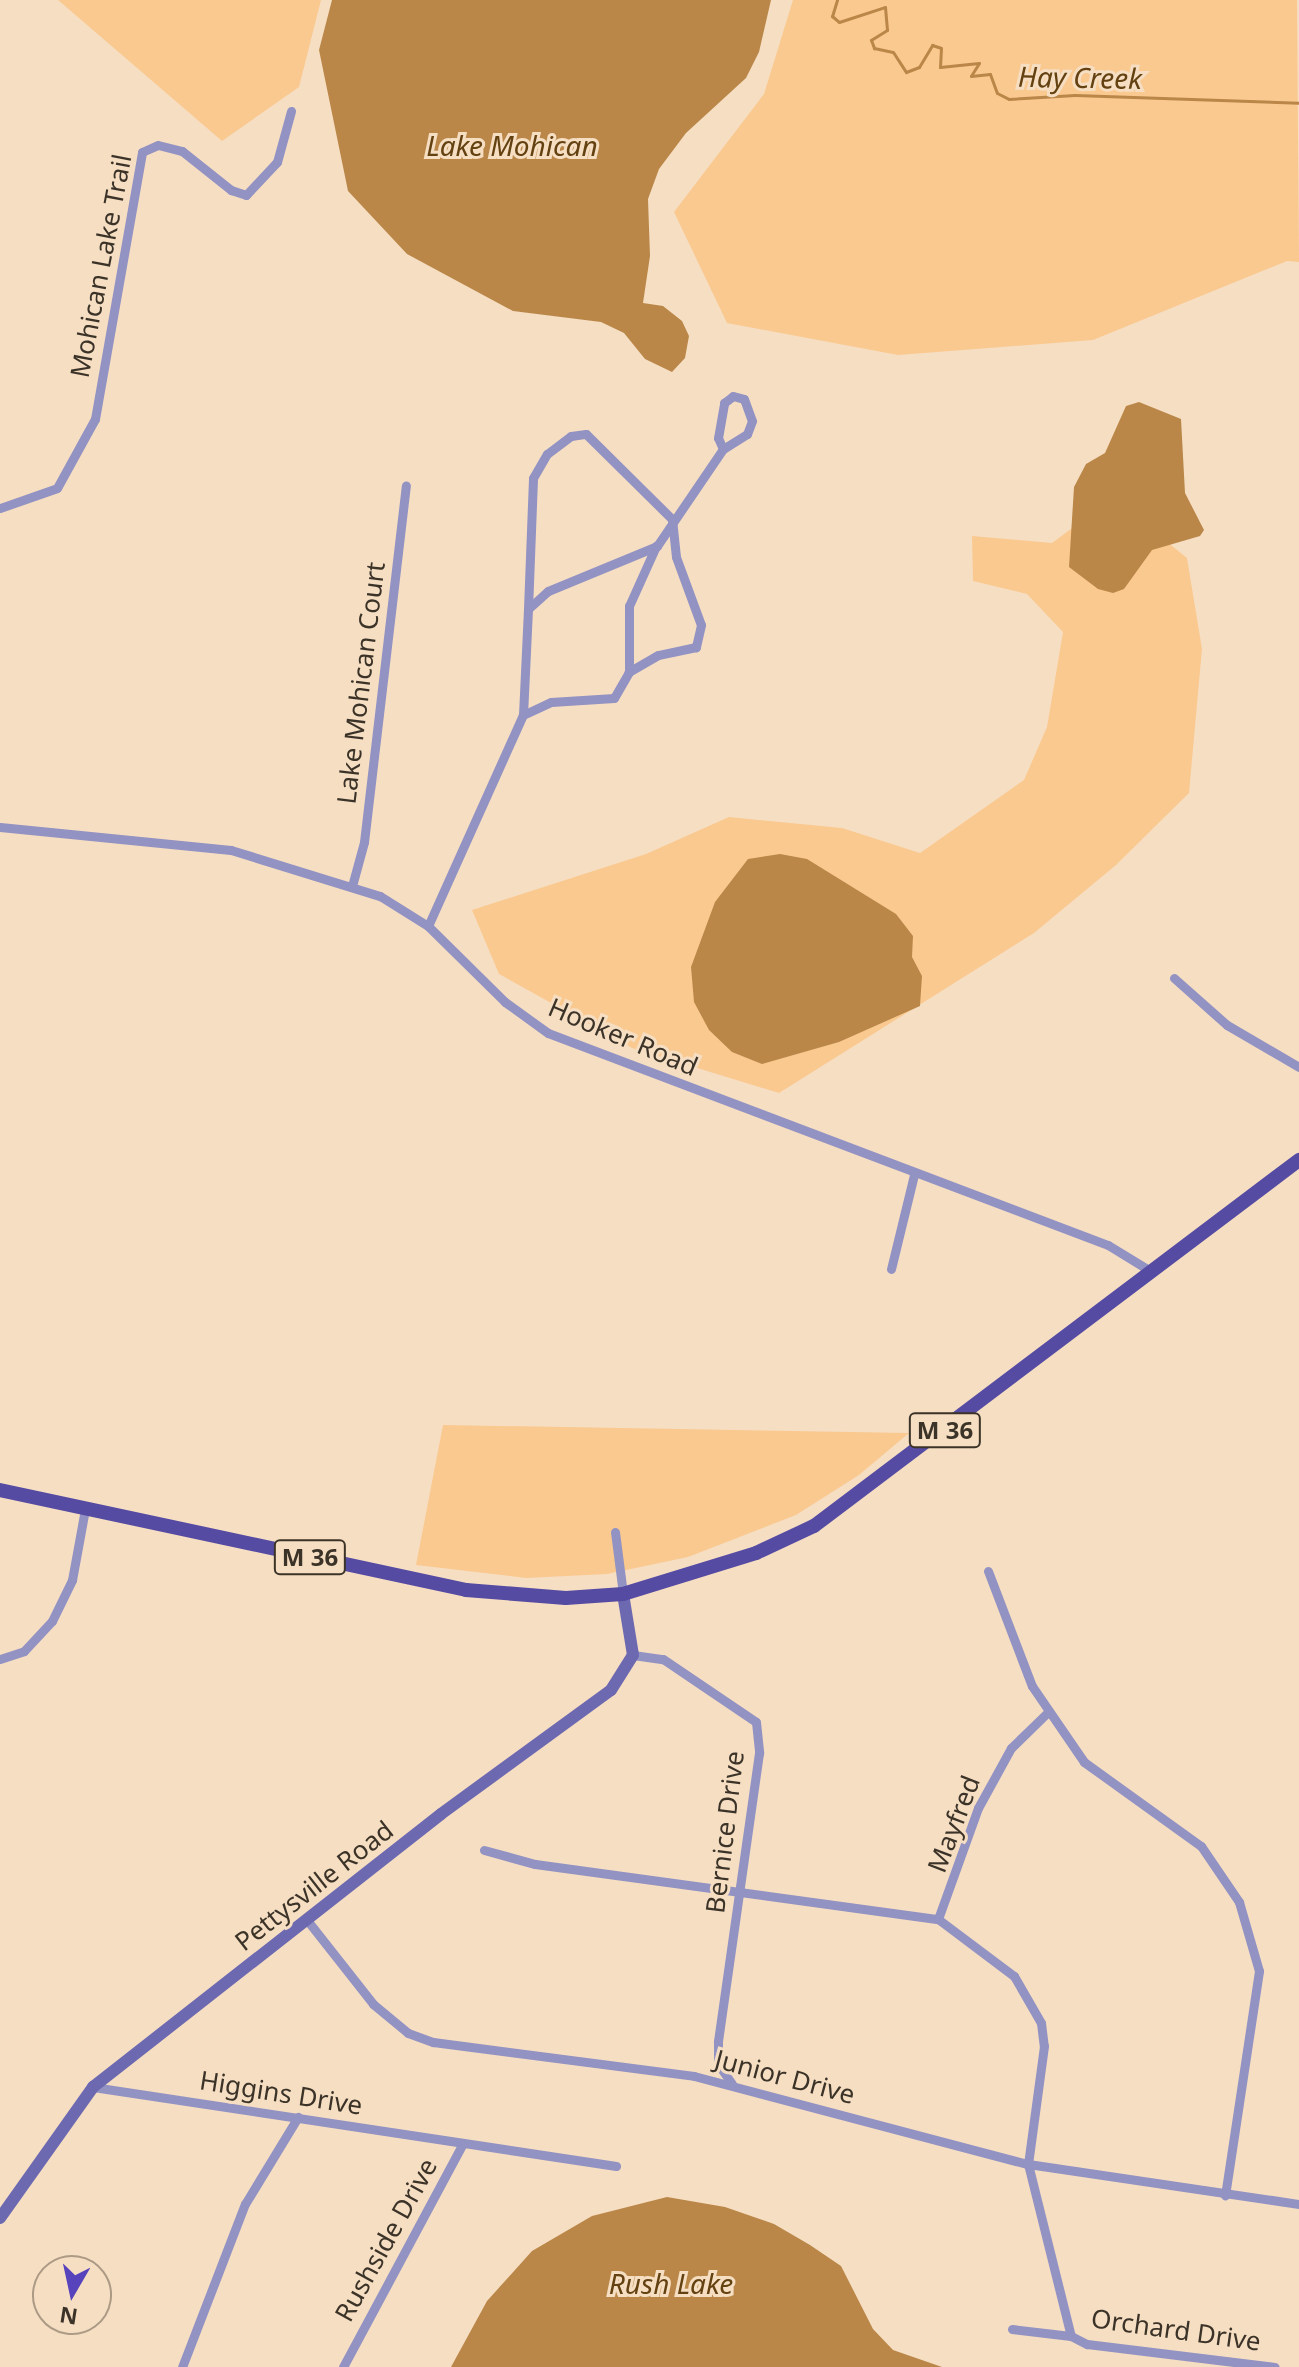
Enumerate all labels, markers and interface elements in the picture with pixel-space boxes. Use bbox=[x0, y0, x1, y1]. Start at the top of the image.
water label: Hay Creek bbox=[1018, 59, 1142, 95]
water label: Lake Mohican bbox=[426, 128, 598, 162]
street label: Mohican Lake Trail bbox=[64, 152, 138, 380]
street label: Lake Mohican Court bbox=[331, 560, 391, 806]
street label: Hooker Road bbox=[544, 992, 702, 1082]
road number: M 36 bbox=[907, 1410, 983, 1450]
road number: M 36 bbox=[272, 1537, 348, 1577]
street label: Bernice Drive bbox=[700, 1749, 750, 1915]
street label: Mayfred bbox=[921, 1771, 987, 1877]
street label: Pettysville Road bbox=[229, 1815, 399, 1957]
street label: Junior Drive bbox=[712, 2043, 858, 2111]
street label: Higgins Drive bbox=[197, 2065, 365, 2121]
street label: Rushside Drive bbox=[328, 2153, 444, 2327]
north arrow bbox=[32, 2255, 112, 2335]
water label: Rush Lake bbox=[609, 2266, 733, 2300]
text: N bbox=[57, 2301, 80, 2333]
street label: Orchard Drive bbox=[1089, 2303, 1263, 2357]

